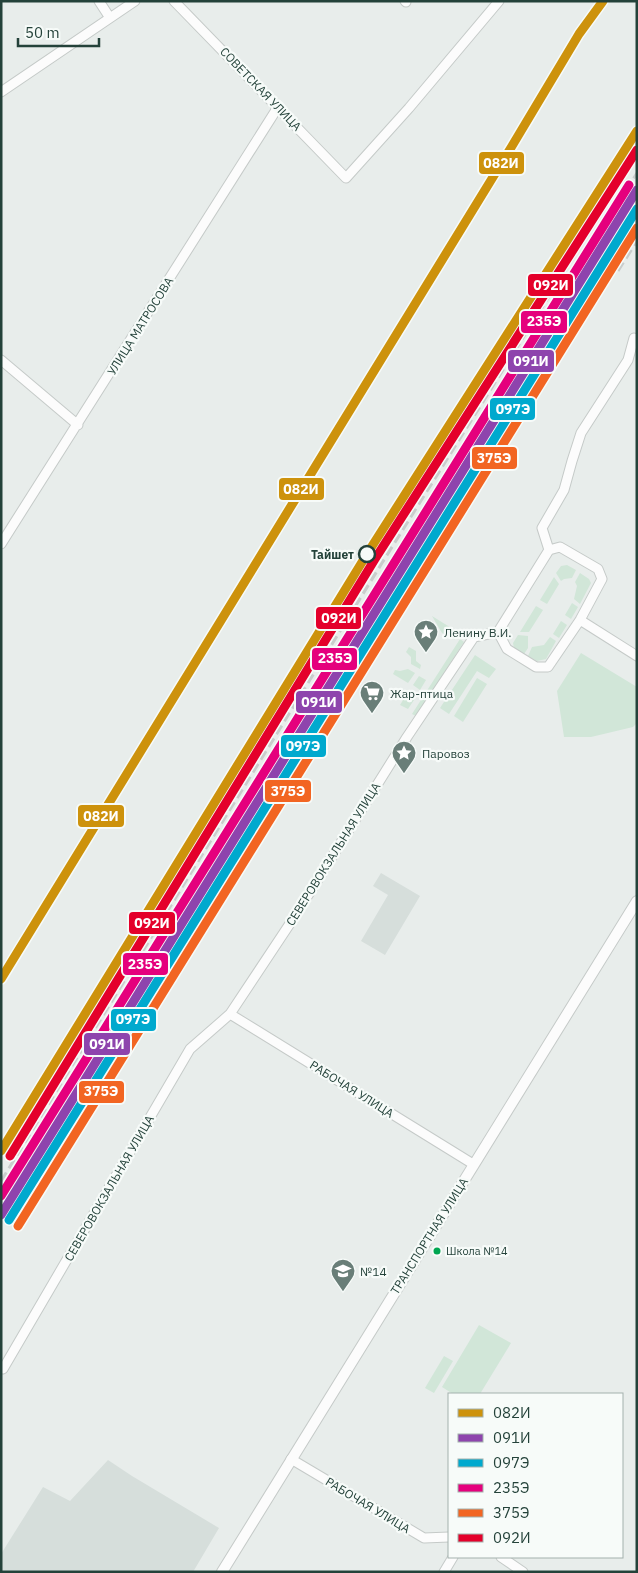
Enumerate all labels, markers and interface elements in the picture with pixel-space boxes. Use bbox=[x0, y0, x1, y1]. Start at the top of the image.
scale bar bbox=[18, 15, 99, 47]
text: 50 m bbox=[25, 23, 60, 42]
street label: СОВЕТСКАЯ УЛИЦА bbox=[217, 44, 305, 134]
line badge: 082И bbox=[478, 151, 525, 175]
text: 082И bbox=[483, 154, 519, 172]
line badge: 092И bbox=[527, 273, 574, 297]
street label: УЛИЦА МАТРОСОВА bbox=[104, 274, 176, 378]
text: 092И bbox=[533, 276, 569, 294]
line badge: 235Э bbox=[520, 310, 568, 334]
text: 235Э bbox=[527, 312, 561, 330]
line badge: 091И bbox=[507, 349, 555, 373]
text: 091И bbox=[513, 352, 549, 370]
line badge: 097Э bbox=[489, 397, 536, 421]
text: 097Э bbox=[496, 400, 530, 418]
line badge: 375Э bbox=[471, 446, 518, 470]
text: 375Э bbox=[477, 449, 511, 467]
line badge: 082И bbox=[278, 477, 325, 501]
text: 082И bbox=[283, 480, 319, 498]
marker: Тайшет bbox=[358, 545, 376, 563]
place label: Тайшет bbox=[311, 547, 354, 562]
line badge: 092И bbox=[315, 606, 362, 630]
text: 092И bbox=[321, 609, 357, 627]
place icon: Ленину В.И. bbox=[413, 619, 439, 653]
place label: Ленину В.И. bbox=[444, 625, 511, 640]
line badge: 235Э bbox=[311, 647, 358, 671]
text: 235Э bbox=[318, 649, 352, 667]
supermarket icon: Жар-птица bbox=[359, 680, 385, 714]
place label: Жар-птица bbox=[390, 686, 454, 701]
line badge: 091И bbox=[295, 690, 343, 714]
text: 091И bbox=[301, 693, 337, 711]
line badge: 097Э bbox=[280, 734, 327, 758]
text: 097Э bbox=[286, 737, 320, 755]
place icon: Паровоз bbox=[391, 740, 417, 774]
place label: Паровоз bbox=[422, 746, 470, 761]
line badge: 375Э bbox=[264, 779, 312, 803]
street label: СЕВЕРОВОКЗАЛЬНАЯ УЛИЦА bbox=[283, 779, 384, 928]
text: 375Э bbox=[271, 782, 305, 800]
line badge: 082И bbox=[77, 804, 125, 828]
text: 082И bbox=[83, 807, 119, 825]
line badge: 092И bbox=[128, 911, 176, 935]
text: 092И bbox=[134, 914, 170, 932]
line badge: 235Э bbox=[122, 952, 169, 976]
text: 235Э bbox=[128, 955, 162, 973]
line badge: 097Э bbox=[110, 1008, 157, 1032]
text: 097Э bbox=[116, 1010, 150, 1028]
line badge: 091И bbox=[83, 1032, 131, 1056]
text: 091И bbox=[89, 1035, 125, 1053]
street label: РАБОЧАЯ УЛИЦА bbox=[307, 1057, 397, 1121]
line badge: 375Э bbox=[78, 1080, 125, 1104]
text: 375Э bbox=[84, 1082, 118, 1100]
street label: СЕВЕРОВОКЗАЛЬНАЯ УЛИЦА bbox=[61, 1112, 157, 1264]
street label: ТРАНСПОРТНАЯ УЛИЦА bbox=[387, 1175, 471, 1297]
place label: Школа №14 bbox=[446, 1244, 508, 1258]
marker: Школа №14 bbox=[432, 1246, 442, 1256]
school or university icon: №14 bbox=[330, 1258, 356, 1292]
place label: №14 bbox=[360, 1264, 387, 1279]
legend bbox=[448, 1393, 623, 1558]
text: 082И bbox=[493, 1403, 531, 1422]
text: 091И bbox=[493, 1428, 531, 1447]
text: 097Э bbox=[493, 1453, 529, 1472]
street label: РАБОЧАЯ УЛИЦА bbox=[323, 1474, 413, 1536]
text: 235Э bbox=[493, 1478, 529, 1497]
text: 375Э bbox=[493, 1503, 529, 1522]
text: 092И bbox=[493, 1528, 531, 1547]

